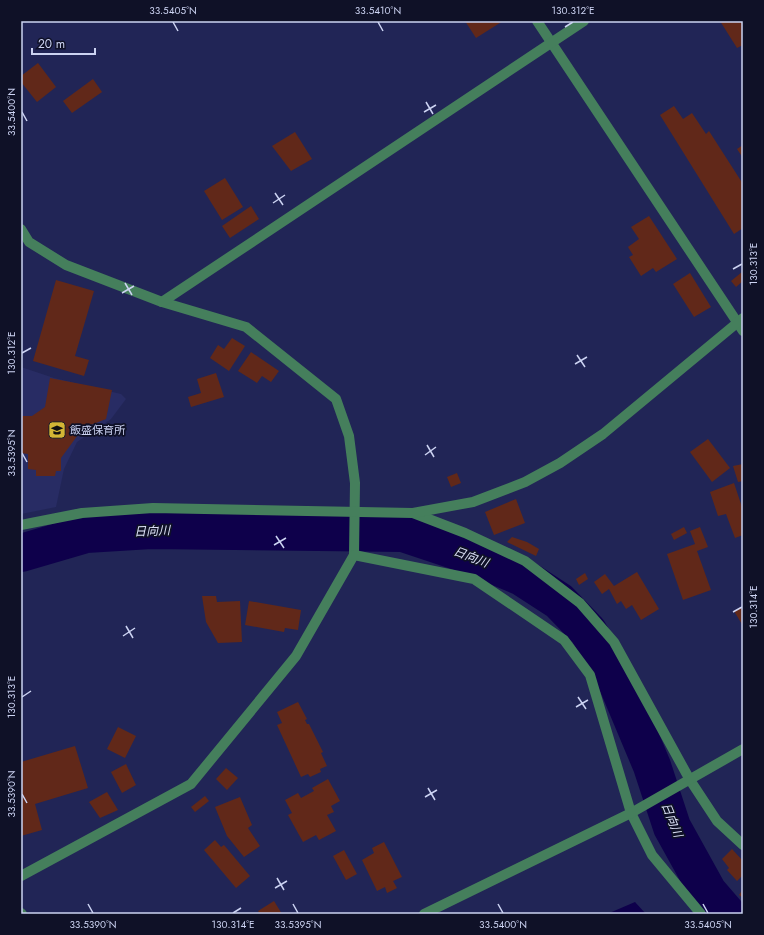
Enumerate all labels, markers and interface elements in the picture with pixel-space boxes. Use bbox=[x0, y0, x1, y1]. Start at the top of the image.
text: 33.5405°N bbox=[149, 3, 197, 18]
text: 33.5410°N bbox=[355, 3, 401, 18]
text: 130.312°E bbox=[552, 3, 594, 18]
scale bar bbox=[32, 30, 95, 56]
text: 20 m bbox=[38, 35, 65, 53]
text: 33.5400°N bbox=[4, 88, 19, 136]
text: 130.313°E bbox=[746, 243, 761, 285]
text: 130.312°E bbox=[4, 332, 19, 374]
school or university icon: 飯盛保育所 bbox=[47, 420, 67, 440]
place label: 飯盛保育所 bbox=[70, 422, 126, 438]
text: 33.5395°N bbox=[4, 430, 19, 476]
water label: 日向川 bbox=[134, 521, 172, 541]
water label: 日向川 bbox=[451, 542, 493, 573]
text: 130.314°E bbox=[746, 585, 761, 629]
text: 130.313°E bbox=[4, 676, 19, 718]
text: 33.5390°N bbox=[4, 770, 19, 818]
water label: 日向川 bbox=[657, 800, 688, 842]
text: 33.5390°N bbox=[69, 917, 117, 932]
text: 130.314°E bbox=[211, 917, 255, 932]
text: 33.5395°N bbox=[275, 917, 321, 932]
text: 33.5400°N bbox=[479, 917, 527, 932]
text: 33.5405°N bbox=[684, 917, 732, 932]

